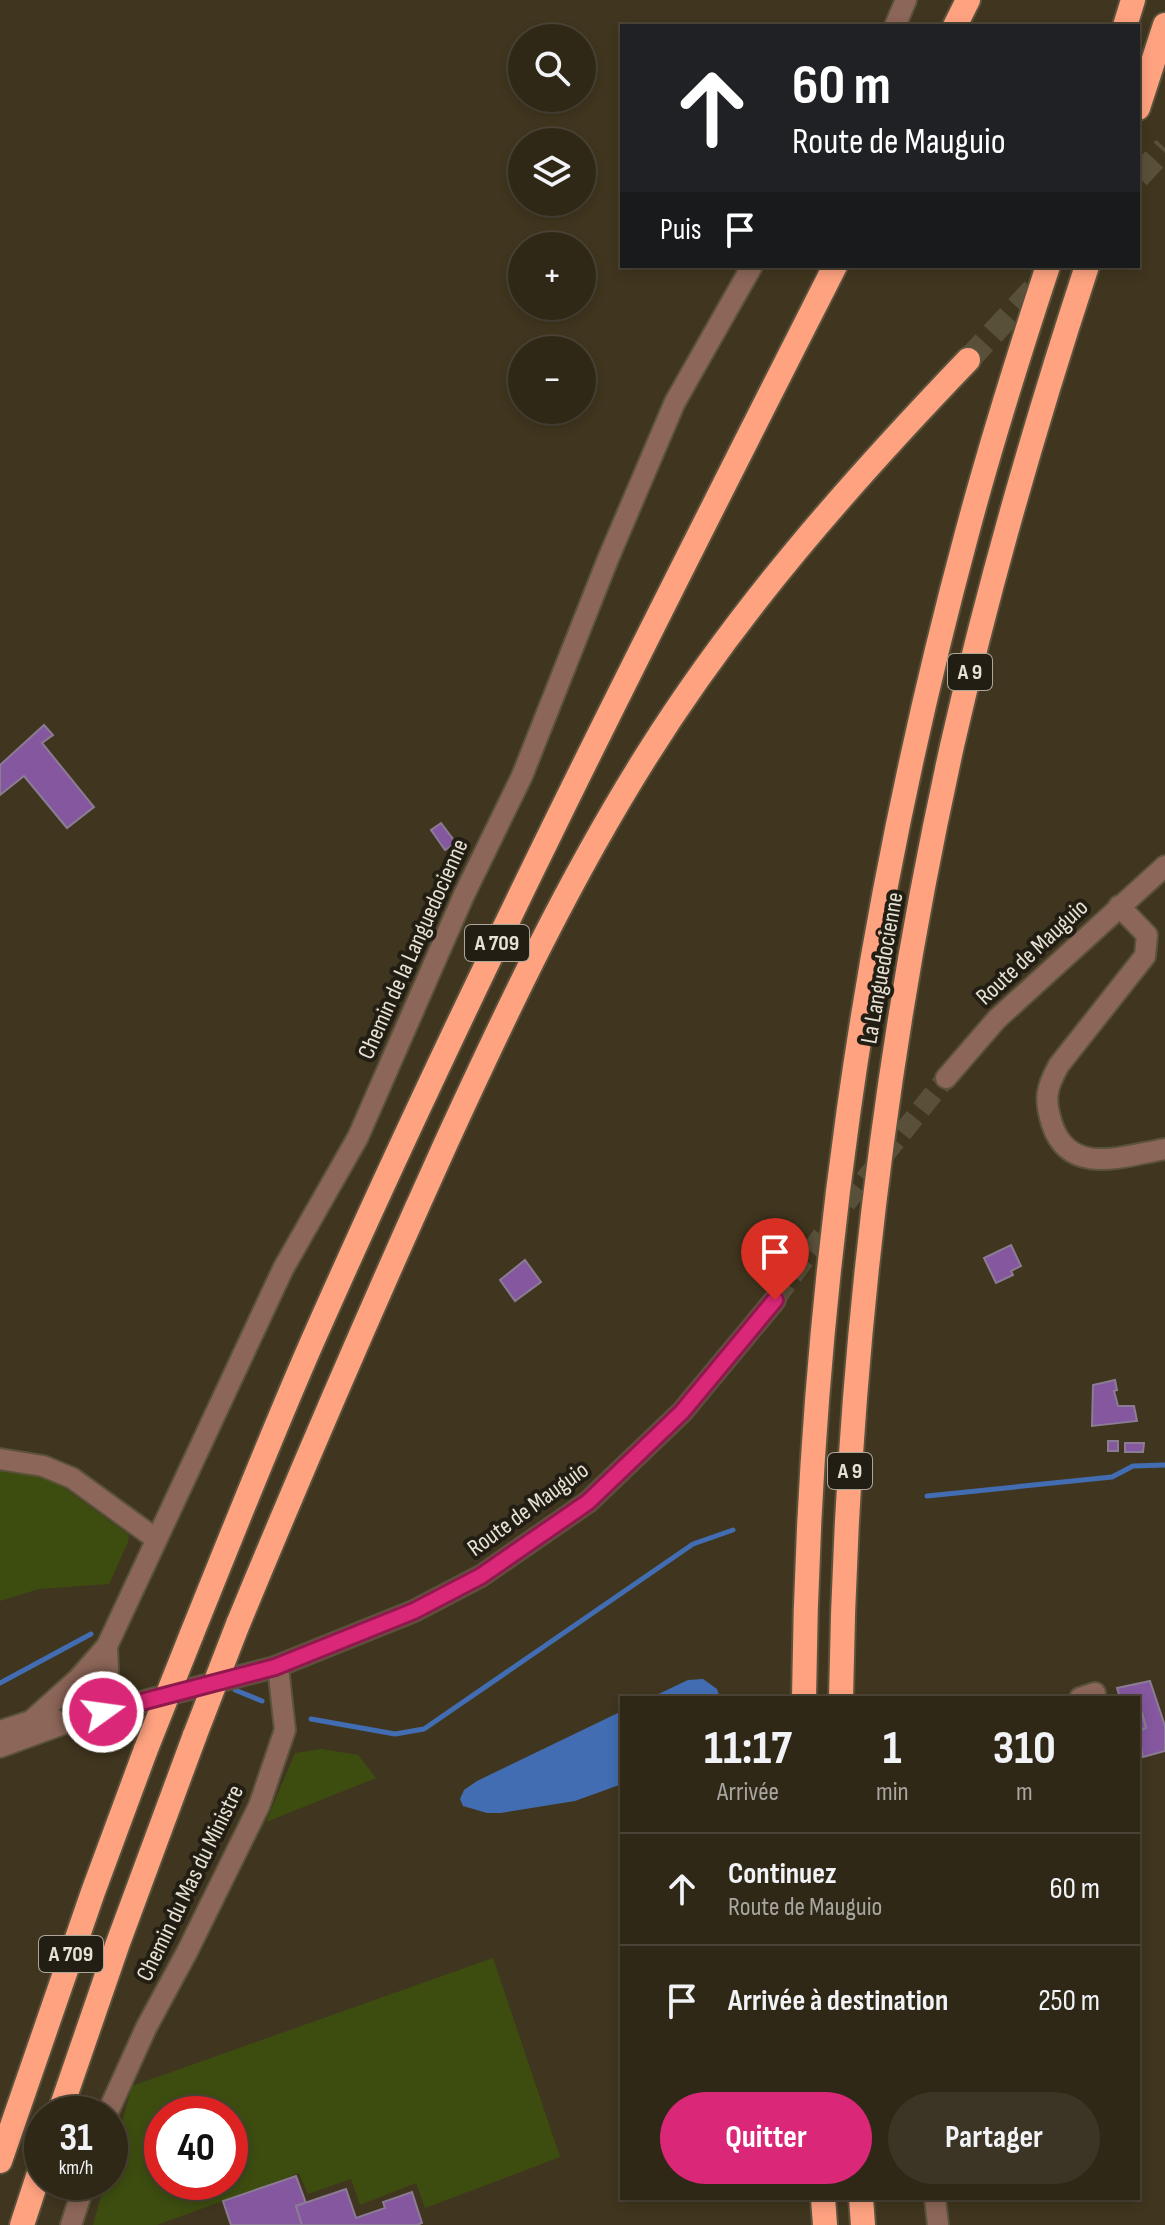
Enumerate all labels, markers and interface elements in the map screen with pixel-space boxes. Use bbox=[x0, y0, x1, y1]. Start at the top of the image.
map controls bbox=[508, 24, 596, 424]
button: search bbox=[508, 24, 596, 112]
text: 60 m bbox=[792, 53, 891, 120]
icon: ahead bbox=[660, 56, 764, 160]
text: Route de Mauguio bbox=[792, 121, 1006, 164]
button: layers bbox=[508, 128, 596, 216]
icon: arrive bbox=[718, 208, 762, 252]
text: Puis bbox=[660, 212, 702, 248]
button: + bbox=[508, 232, 596, 320]
button: − bbox=[508, 336, 596, 424]
road number: A 9 bbox=[948, 654, 992, 690]
street label: Chemin de la Languedocienne bbox=[351, 834, 475, 1064]
street label: La Languedocienne bbox=[854, 890, 910, 1046]
street label: Route de Mauguio bbox=[970, 893, 1094, 1011]
road number: A 709 bbox=[465, 925, 529, 961]
pin bbox=[741, 1218, 809, 1300]
icon: arrive bbox=[753, 1230, 797, 1274]
road number: A 9 bbox=[828, 1453, 872, 1489]
street label: Route de Mauguio bbox=[462, 1455, 594, 1563]
position arrow bbox=[61, 1670, 145, 1754]
text: 11:17 bbox=[704, 1720, 792, 1777]
text: 1 bbox=[883, 1720, 902, 1777]
text: 310 bbox=[993, 1720, 1056, 1777]
text: Arrivée bbox=[717, 1777, 779, 1808]
text: min bbox=[876, 1777, 909, 1808]
text: m bbox=[1016, 1777, 1033, 1808]
street label: Chemin du Mas du Ministre bbox=[130, 1780, 250, 1986]
text: Continuez bbox=[728, 1856, 837, 1892]
icon: ahead bbox=[660, 1867, 704, 1911]
text: 60 m bbox=[1049, 1871, 1100, 1907]
text: Route de Mauguio bbox=[728, 1892, 882, 1923]
road number: A 709 bbox=[39, 1936, 103, 1972]
icon: arrive bbox=[660, 1979, 704, 2023]
text: Arrivée à destination bbox=[728, 1983, 948, 2019]
text: 250 m bbox=[1038, 1983, 1100, 2019]
button: Quitter bbox=[660, 2092, 872, 2184]
button: Partager bbox=[888, 2092, 1100, 2184]
speed limit sign: 40 bbox=[144, 2096, 248, 2200]
text: 31 bbox=[59, 2114, 93, 2162]
text: km/h bbox=[59, 2156, 93, 2180]

